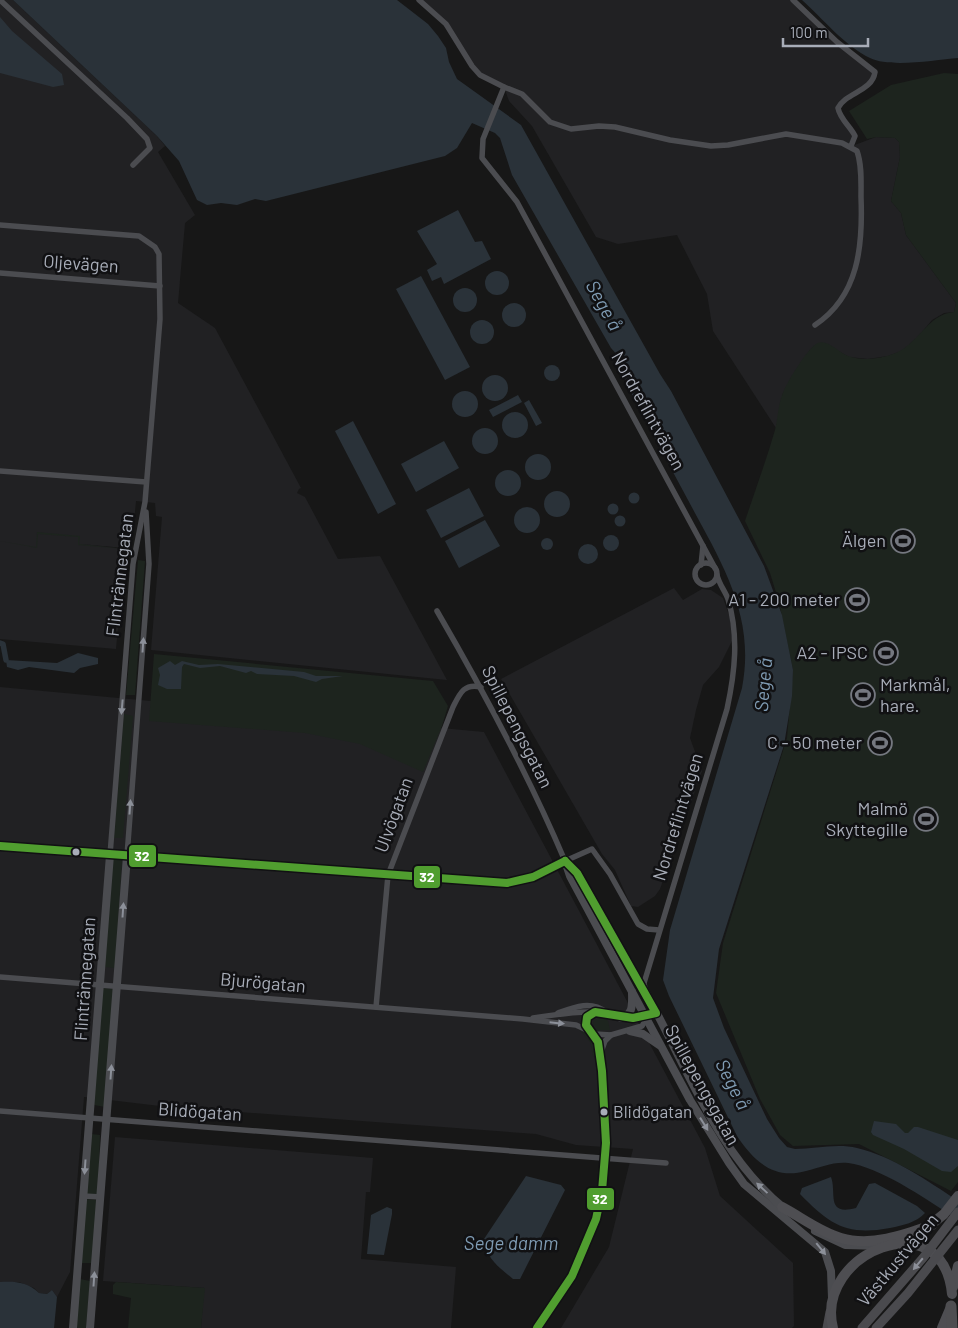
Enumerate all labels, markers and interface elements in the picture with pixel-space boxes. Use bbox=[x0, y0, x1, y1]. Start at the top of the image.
scale bar bbox=[783, 15, 868, 47]
text: 100 m bbox=[790, 23, 828, 41]
street label: Oljevägen bbox=[43, 249, 120, 277]
water label: Sege å bbox=[581, 276, 628, 334]
street label: Nordreflintvägen bbox=[607, 347, 691, 474]
street label: Flintrännegatan bbox=[101, 512, 137, 638]
sports icon: Älgen bbox=[890, 528, 916, 554]
place label: Älgen bbox=[842, 529, 886, 551]
sports icon: A1 - 200 meter bbox=[844, 587, 870, 613]
place label: A1 - 200 meter bbox=[728, 588, 840, 610]
one-way arrow bbox=[139, 637, 147, 653]
sports icon: A2 - IPSC bbox=[873, 640, 899, 666]
place label: A2 - IPSC bbox=[796, 641, 868, 663]
water label: Sege å bbox=[749, 657, 776, 713]
street label: Spillepengsgatan bbox=[478, 662, 558, 791]
place label: Markmål, hare. bbox=[880, 673, 951, 716]
sports icon: Markmål, hare. bbox=[850, 682, 876, 708]
one-way arrow bbox=[117, 699, 125, 715]
sports icon: C - 50 meter bbox=[867, 730, 893, 756]
place label: C - 50 meter bbox=[767, 731, 862, 753]
street label: Nordreflintvägen bbox=[647, 750, 707, 883]
street label: Ulvögatan bbox=[369, 774, 417, 855]
place label: Malmö Skyttegille bbox=[826, 797, 908, 840]
one-way arrow bbox=[127, 799, 135, 815]
sports icon: Malmö Skyttegille bbox=[913, 806, 939, 832]
line badge: 32 bbox=[128, 844, 157, 868]
unlabelled marker bbox=[71, 847, 81, 857]
text: 32 bbox=[134, 847, 150, 864]
line badge: 32 bbox=[413, 865, 441, 889]
text: 32 bbox=[419, 868, 435, 885]
one-way arrow bbox=[119, 901, 127, 917]
street label: Flintrännegatan bbox=[69, 916, 99, 1042]
street label: Bjurögatan bbox=[219, 967, 307, 997]
one-way arrow bbox=[549, 1019, 565, 1027]
street label: Spillepengsgatan bbox=[661, 1020, 745, 1149]
water label: Sege å bbox=[711, 1055, 756, 1113]
one-way arrow bbox=[107, 1063, 115, 1079]
street label: Blidögatan bbox=[158, 1097, 243, 1125]
place label: Blidögatan bbox=[613, 1101, 692, 1121]
marker: Blidögatan bbox=[599, 1107, 609, 1117]
one-way arrow bbox=[699, 1117, 709, 1130]
one-way arrow bbox=[81, 1160, 89, 1176]
one-way arrow bbox=[757, 1182, 769, 1194]
line badge: 32 bbox=[586, 1187, 615, 1211]
text: 32 bbox=[592, 1190, 608, 1207]
street label: Västkustvägen bbox=[852, 1208, 942, 1310]
water label: Sege damm bbox=[464, 1231, 558, 1254]
one-way arrow bbox=[816, 1242, 827, 1255]
one-way arrow bbox=[912, 1257, 923, 1270]
one-way arrow bbox=[91, 1271, 99, 1287]

